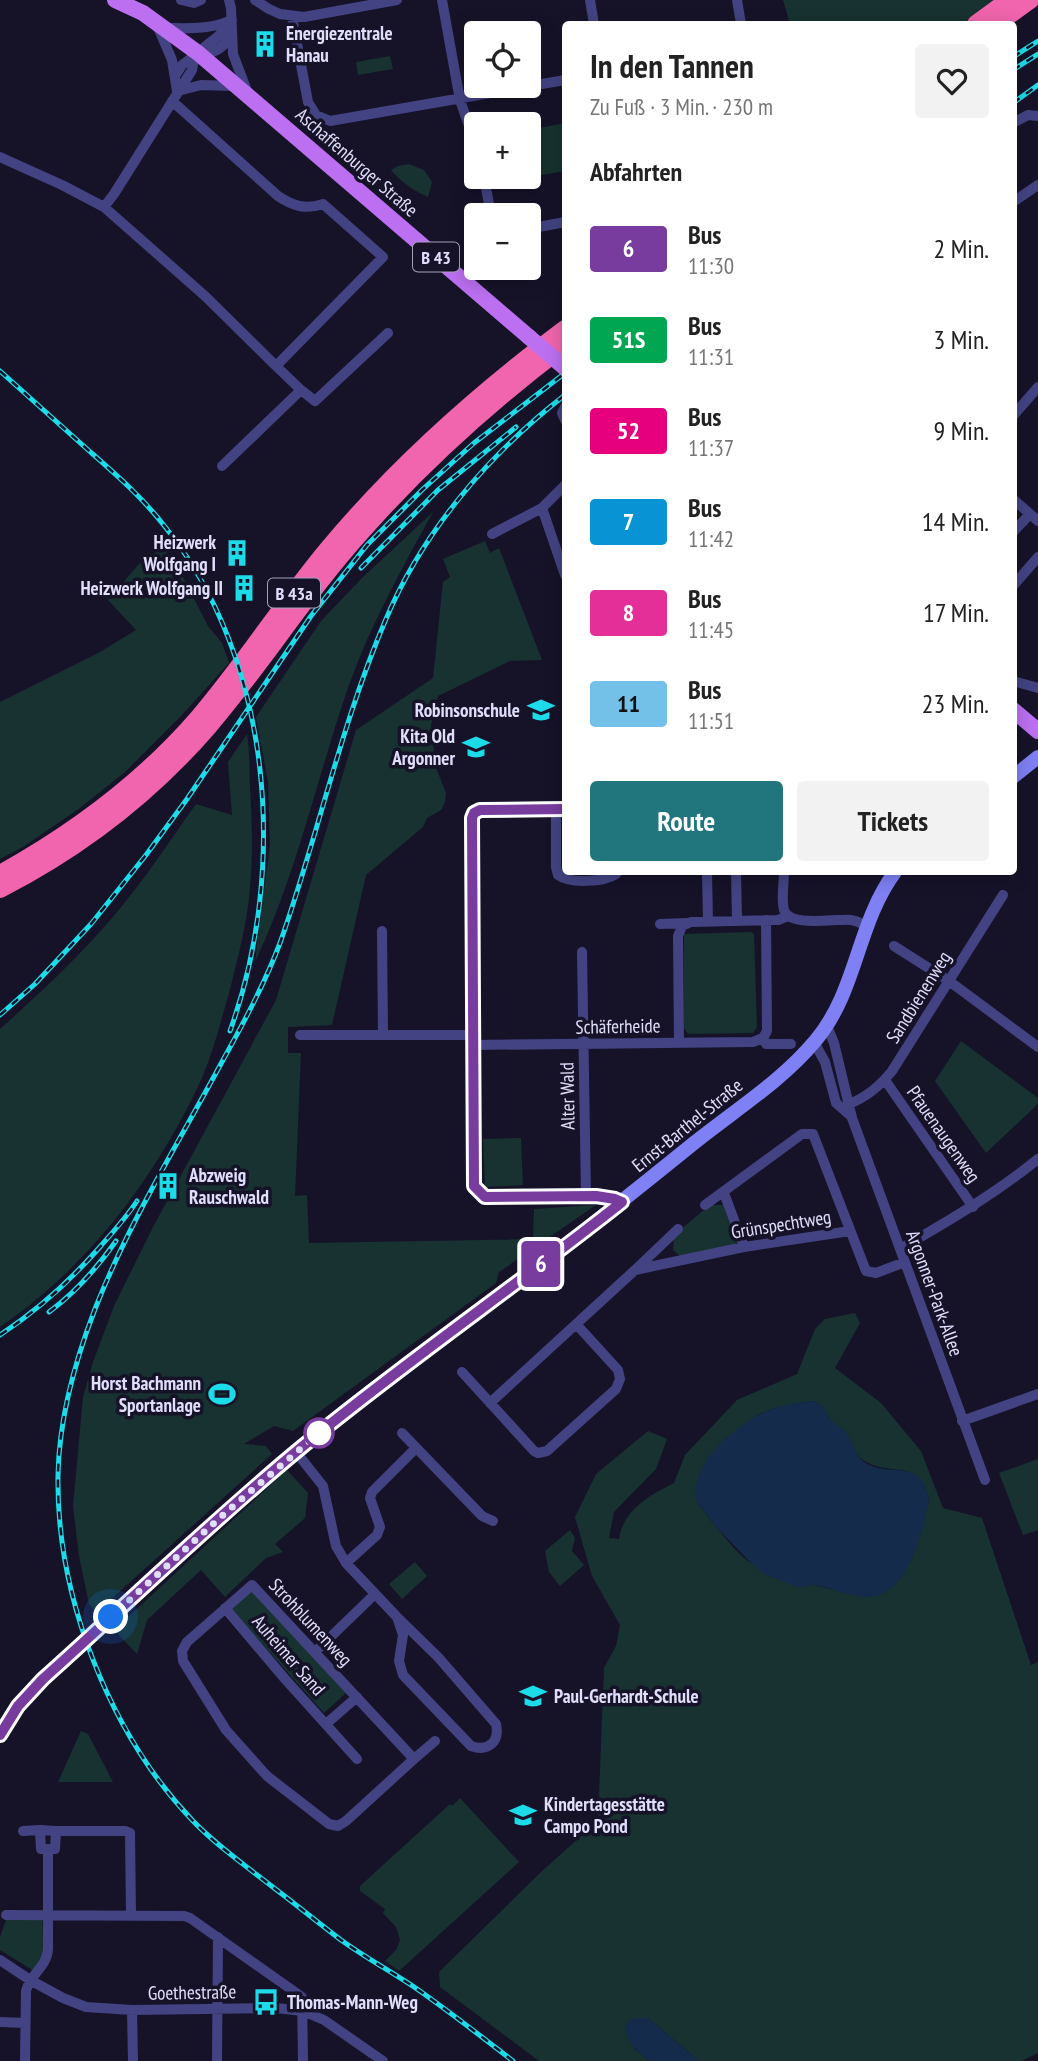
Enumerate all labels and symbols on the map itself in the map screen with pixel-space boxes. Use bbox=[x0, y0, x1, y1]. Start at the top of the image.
place label: Energiezentrale Hanau bbox=[286, 21, 393, 67]
building icon: Energiezentrale Hanau bbox=[250, 29, 280, 59]
street label: Aschaffenburger Straße bbox=[291, 102, 423, 222]
road number: B 43 bbox=[413, 243, 459, 272]
place label: Heizwerk Wolfgang I bbox=[142, 530, 216, 576]
building icon: Heizwerk Wolfgang I bbox=[222, 538, 252, 568]
building icon: Heizwerk Wolfgang II bbox=[229, 573, 259, 603]
place label: Heizwerk Wolfgang II bbox=[80, 576, 223, 600]
road number: B 43a bbox=[268, 578, 320, 608]
school or university icon: Robinsonschule bbox=[526, 695, 556, 725]
place label: Robinsonschule bbox=[415, 698, 520, 722]
place label: Kita Old Argonner bbox=[391, 724, 455, 770]
school or university icon: Kita Old Argonner bbox=[461, 732, 491, 762]
street label: Sandbienenweg bbox=[880, 947, 956, 1047]
street label: Schäferheide bbox=[575, 1013, 661, 1039]
street label: Alter Wald bbox=[554, 1062, 580, 1130]
street label: Ernst-Barthel-Straße bbox=[627, 1073, 747, 1177]
street label: Pfauenaugenweg bbox=[902, 1081, 986, 1187]
place label: Abzweig Rauschwald bbox=[188, 1163, 269, 1209]
building icon: Abzweig Rauschwald bbox=[153, 1171, 183, 1201]
street label: Grünspechtweg bbox=[729, 1204, 833, 1244]
street label: Argonner-Park-Allee bbox=[901, 1227, 969, 1359]
line badge: 6 bbox=[518, 1241, 564, 1287]
place label: Horst Bachmann Sportanlage bbox=[91, 1371, 201, 1417]
sports icon: Horst Bachmann Sportanlage bbox=[207, 1379, 237, 1409]
unlabelled marker bbox=[304, 1418, 334, 1448]
street label: Strohblumenweg bbox=[264, 1573, 358, 1671]
your location bbox=[93, 1599, 128, 1634]
street label: Auheimer Sand bbox=[247, 1610, 331, 1700]
school or university icon: Paul-Gerhardt-Schule bbox=[518, 1681, 548, 1711]
place label: Paul-Gerhardt-Schule bbox=[554, 1684, 699, 1708]
place label: Kindertagesstätte Campo Pond bbox=[544, 1792, 665, 1838]
school or university icon: Kindertagesstätte Campo Pond bbox=[508, 1800, 538, 1830]
street label: Goethestraße bbox=[148, 1979, 237, 2005]
bus stop icon: Thomas-Mann-Weg bbox=[251, 1987, 281, 2017]
place label: Thomas-Mann-Weg bbox=[287, 1990, 418, 2014]

